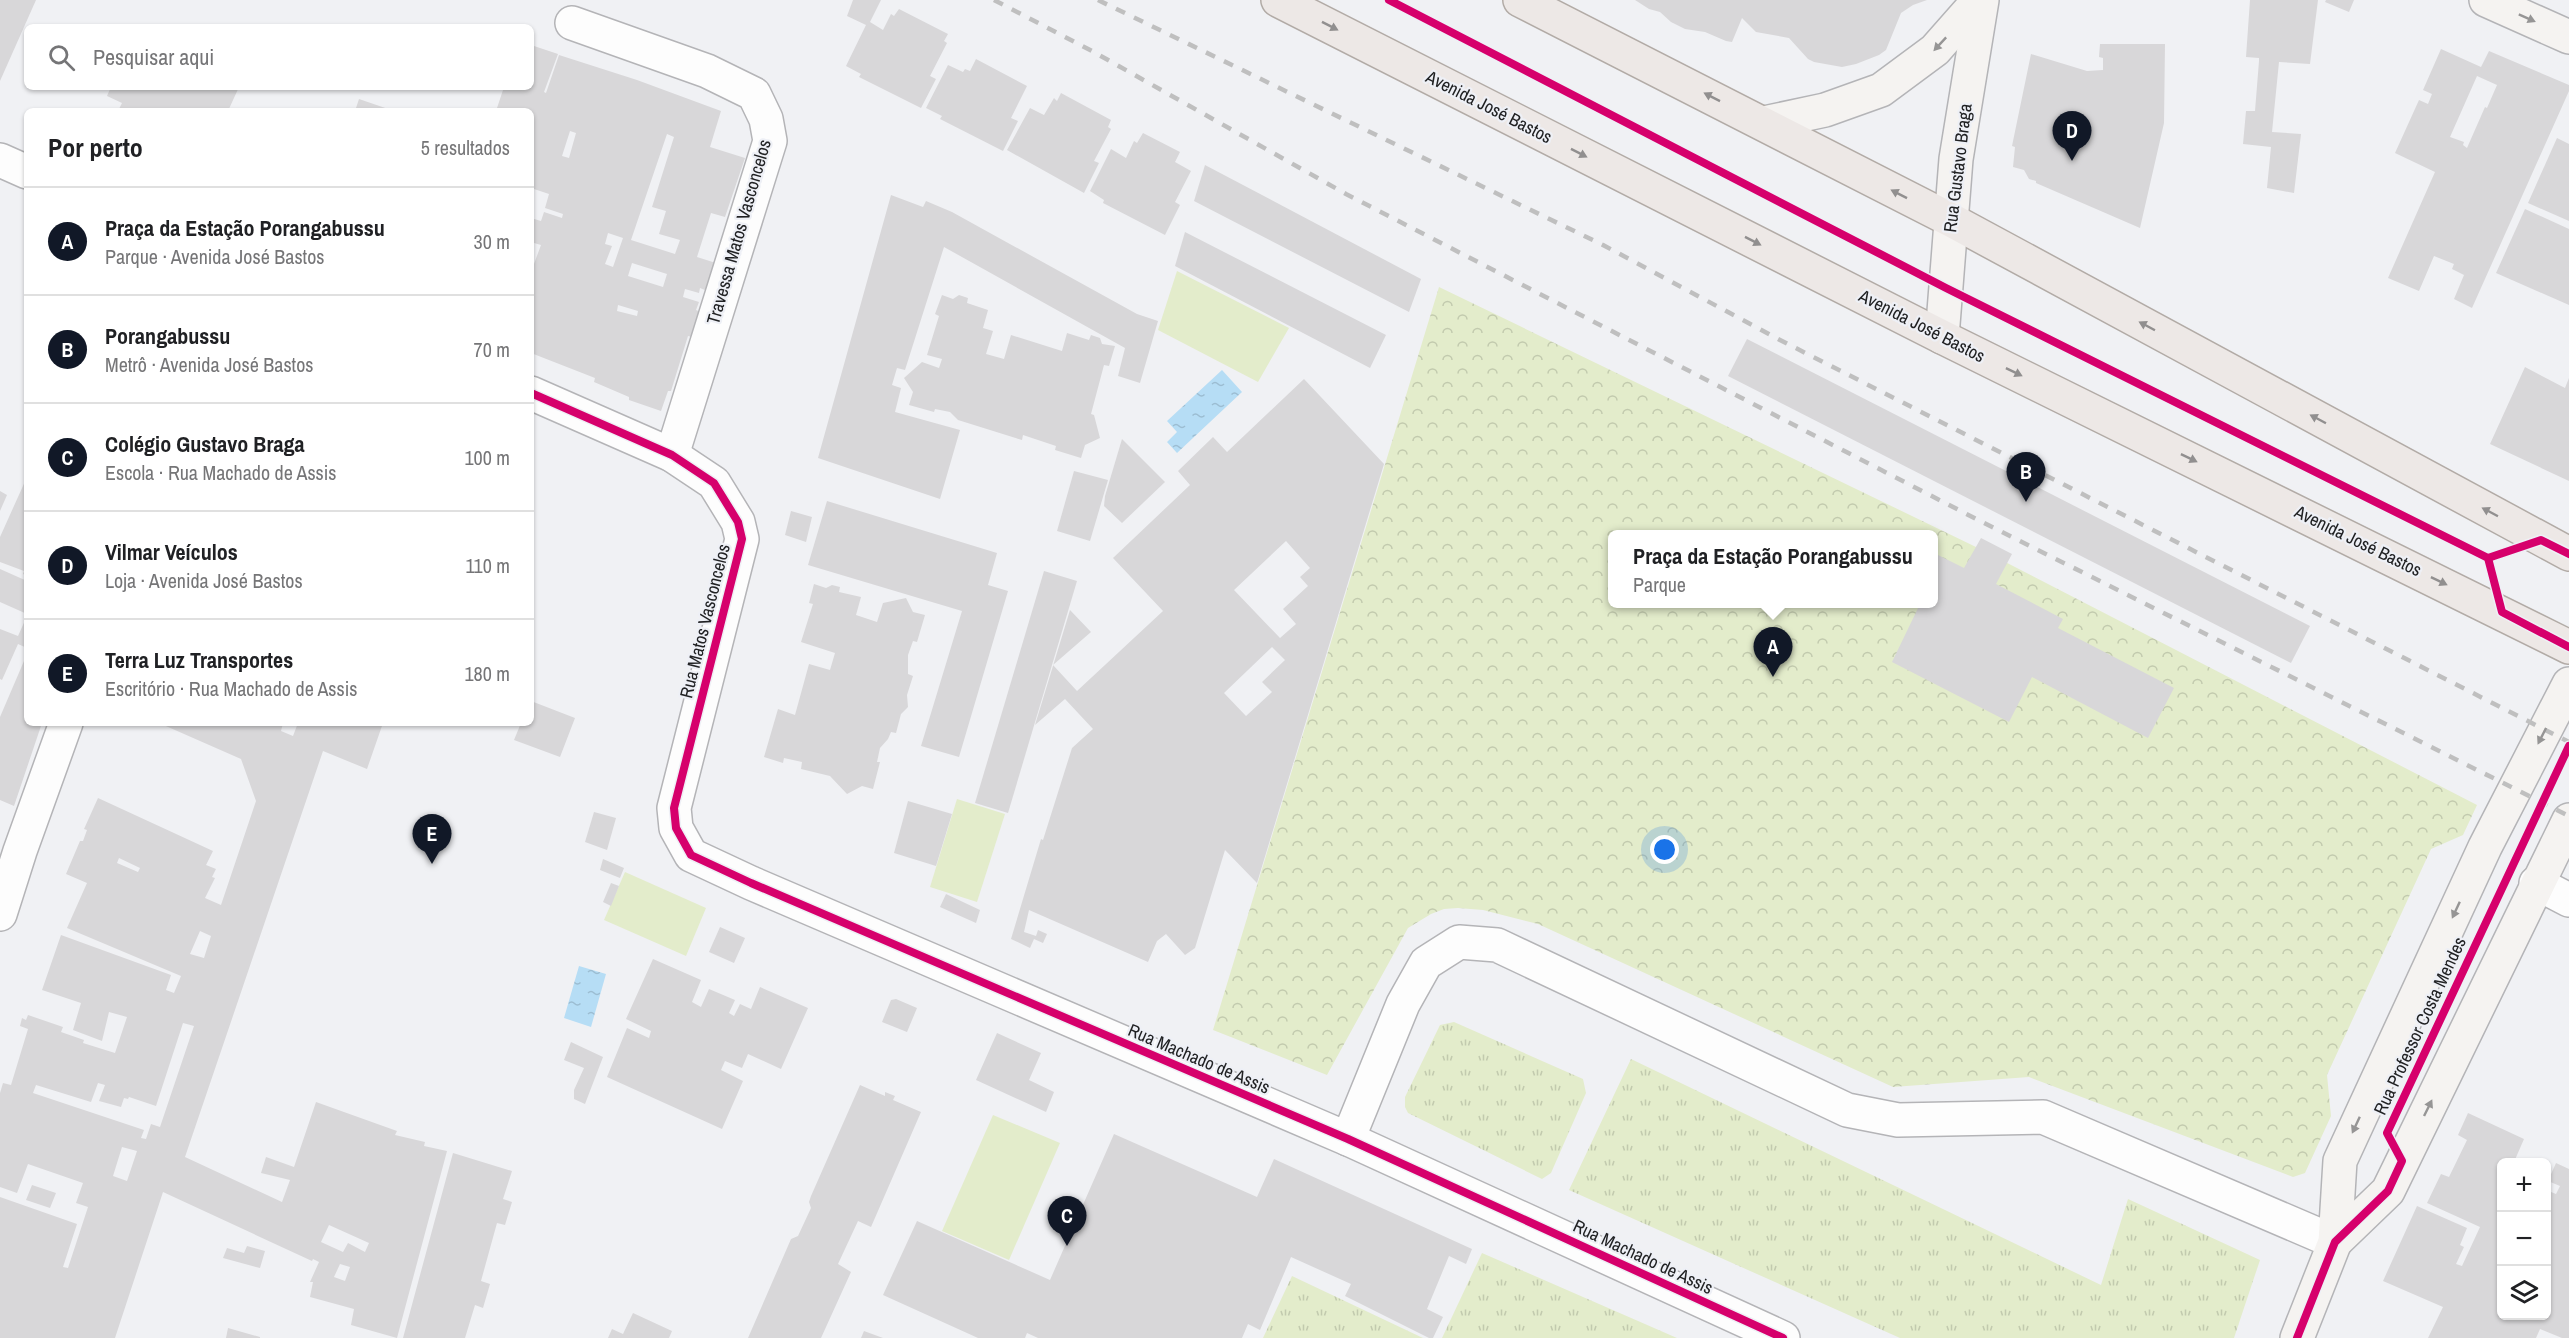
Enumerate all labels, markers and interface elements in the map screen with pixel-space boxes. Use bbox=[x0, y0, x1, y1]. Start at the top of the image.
one-way arrow bbox=[2519, 14, 2536, 23]
one-way arrow bbox=[1322, 22, 1339, 31]
search box bbox=[24, 24, 534, 90]
one-way arrow bbox=[1934, 36, 1948, 50]
icon: search bbox=[45, 41, 78, 74]
text: Pesquisar aqui bbox=[93, 42, 214, 72]
street label: Avenida José Bastos bbox=[1421, 64, 1557, 149]
one-way arrow bbox=[1703, 92, 1721, 102]
street label: Rua Gustavo Braga bbox=[1937, 102, 1978, 234]
pin: D bbox=[2052, 112, 2092, 161]
text: Por perto bbox=[48, 130, 143, 165]
text: 5 resultados bbox=[421, 134, 510, 161]
street label: Travessa Matos Vasconcelos bbox=[700, 137, 777, 327]
one-way arrow bbox=[1571, 148, 1588, 158]
one-way arrow bbox=[1890, 189, 1908, 199]
text: Praça da Estação Porangabussu bbox=[105, 213, 385, 243]
text: A bbox=[62, 228, 73, 255]
text: 30 m bbox=[474, 228, 510, 255]
one-way arrow bbox=[1745, 236, 1762, 246]
text: Parque · Avenida José Bastos bbox=[105, 243, 324, 270]
street label: Avenida José Bastos bbox=[1854, 283, 1990, 368]
text: Porangabussu bbox=[105, 321, 230, 351]
one-way arrow bbox=[2138, 321, 2155, 331]
text: B bbox=[62, 336, 73, 363]
text: 70 m bbox=[474, 336, 510, 363]
text: Metrô · Avenida José Bastos bbox=[105, 351, 314, 378]
one-way arrow bbox=[2005, 367, 2022, 377]
one-way arrow bbox=[2310, 414, 2327, 424]
text: Colégio Gustavo Braga bbox=[105, 429, 305, 459]
text: C bbox=[62, 444, 73, 471]
text: 100 m bbox=[464, 444, 510, 471]
pin: B bbox=[2006, 452, 2046, 502]
one-way arrow bbox=[2180, 453, 2197, 463]
text: Escola · Rua Machado de Assis bbox=[105, 459, 337, 486]
street label: Avenida José Bastos bbox=[2290, 499, 2426, 582]
one-way arrow bbox=[2481, 507, 2498, 517]
popup bbox=[1608, 530, 1938, 608]
text: Vilmar Veículos bbox=[105, 537, 238, 567]
street label: Rua Matos Vasconcelos bbox=[673, 541, 736, 701]
text: Praça da Estação Porangabussu bbox=[1633, 541, 1913, 571]
text: D bbox=[62, 552, 73, 579]
text: 110 m bbox=[466, 552, 510, 579]
text: Loja · Avenida José Bastos bbox=[105, 567, 303, 594]
text: Parque bbox=[1633, 571, 1686, 598]
one-way arrow bbox=[2431, 577, 2448, 586]
pin: A bbox=[1754, 628, 1792, 677]
text: Terra Luz Transportes bbox=[105, 645, 293, 675]
text: E bbox=[62, 660, 73, 687]
text: 180 m bbox=[464, 660, 510, 687]
text: Escritório · Rua Machado de Assis bbox=[105, 675, 358, 702]
one-way arrow bbox=[2537, 727, 2547, 744]
pin: E bbox=[412, 814, 452, 864]
your location bbox=[1650, 835, 1679, 864]
one-way arrow bbox=[2451, 902, 2460, 919]
street label: Rua Professor Costa Mendes bbox=[2367, 933, 2472, 1119]
street label: Rua Machado de Assis bbox=[1124, 1017, 1274, 1100]
one-way arrow bbox=[2423, 1099, 2432, 1116]
one-way arrow bbox=[2351, 1117, 2361, 1135]
map controls bbox=[2497, 1158, 2551, 1320]
button: + bbox=[2497, 1158, 2551, 1212]
pin: C bbox=[1048, 1196, 1086, 1246]
button: − bbox=[2497, 1212, 2551, 1266]
street label: Rua Machado de Assis bbox=[1569, 1213, 1717, 1300]
button: layers bbox=[2497, 1266, 2551, 1320]

